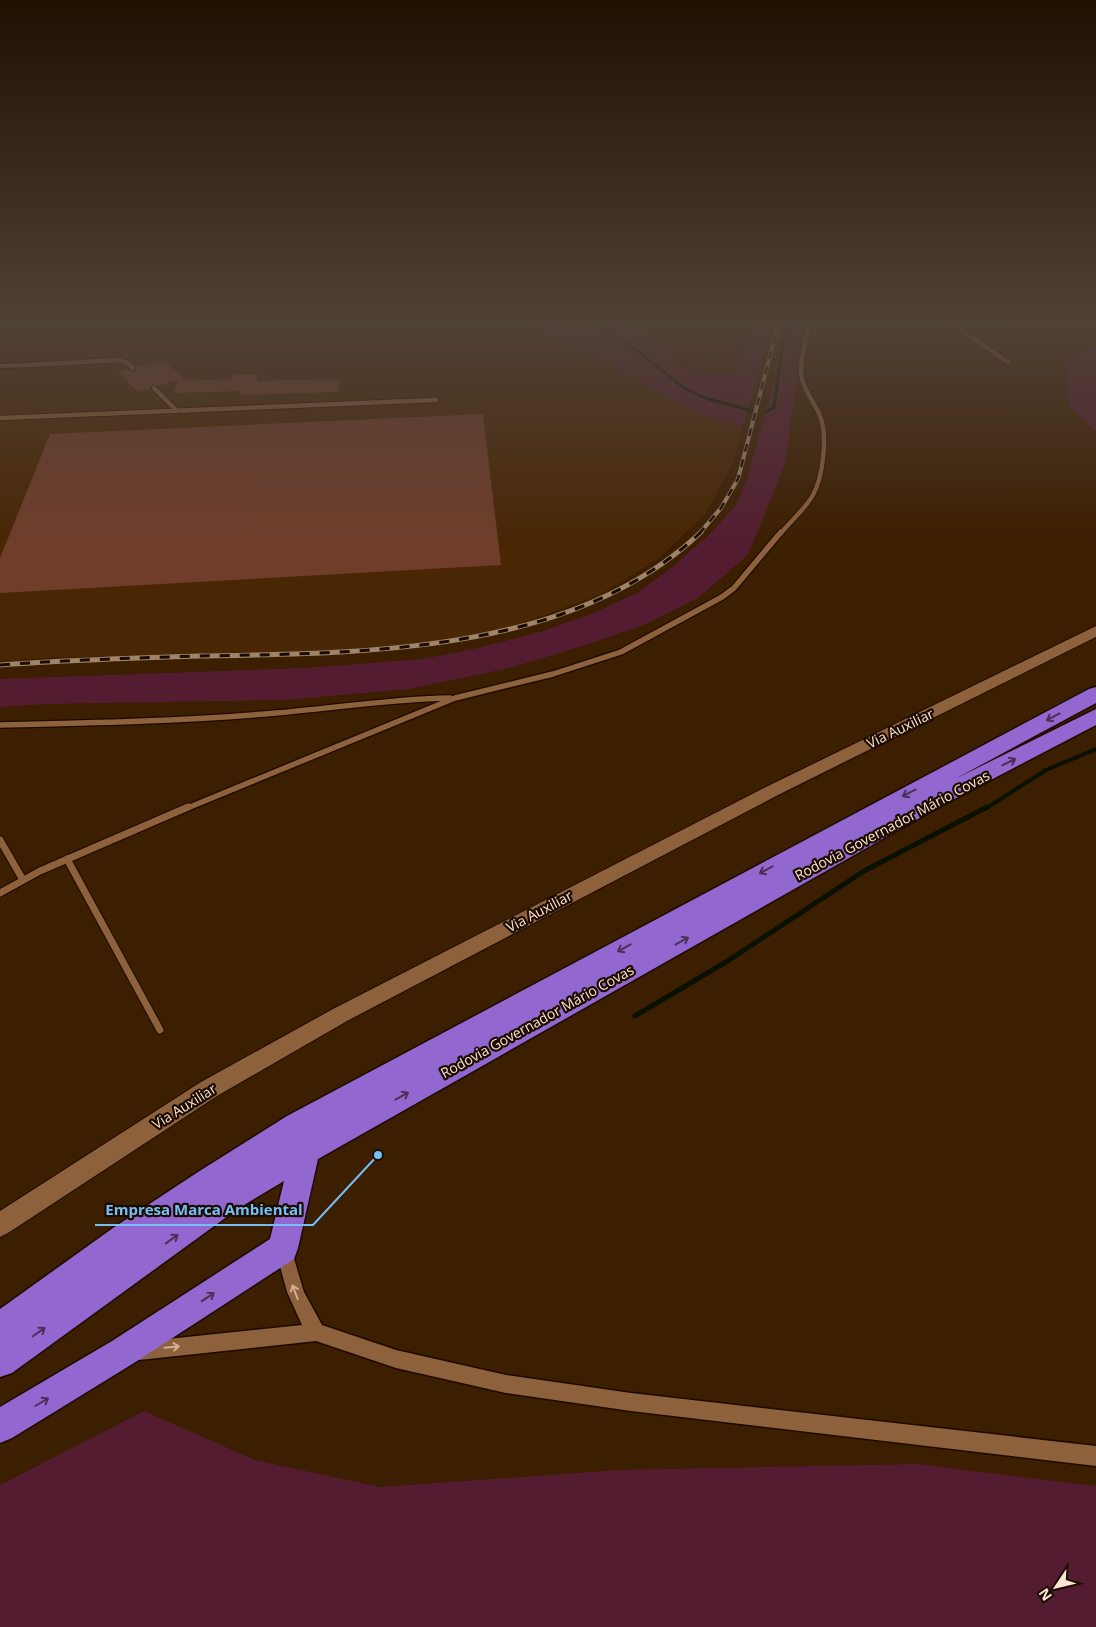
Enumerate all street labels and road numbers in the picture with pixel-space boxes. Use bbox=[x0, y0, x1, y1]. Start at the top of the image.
street label: Via Auxiliar bbox=[863, 704, 937, 752]
street label: Rodovia Governador Mário Covas bbox=[791, 765, 993, 885]
street label: Via Auxiliar bbox=[503, 886, 576, 936]
street label: Rodovia Governador Mário Covas bbox=[437, 960, 637, 1082]
street label: Via Auxiliar bbox=[148, 1079, 220, 1133]

